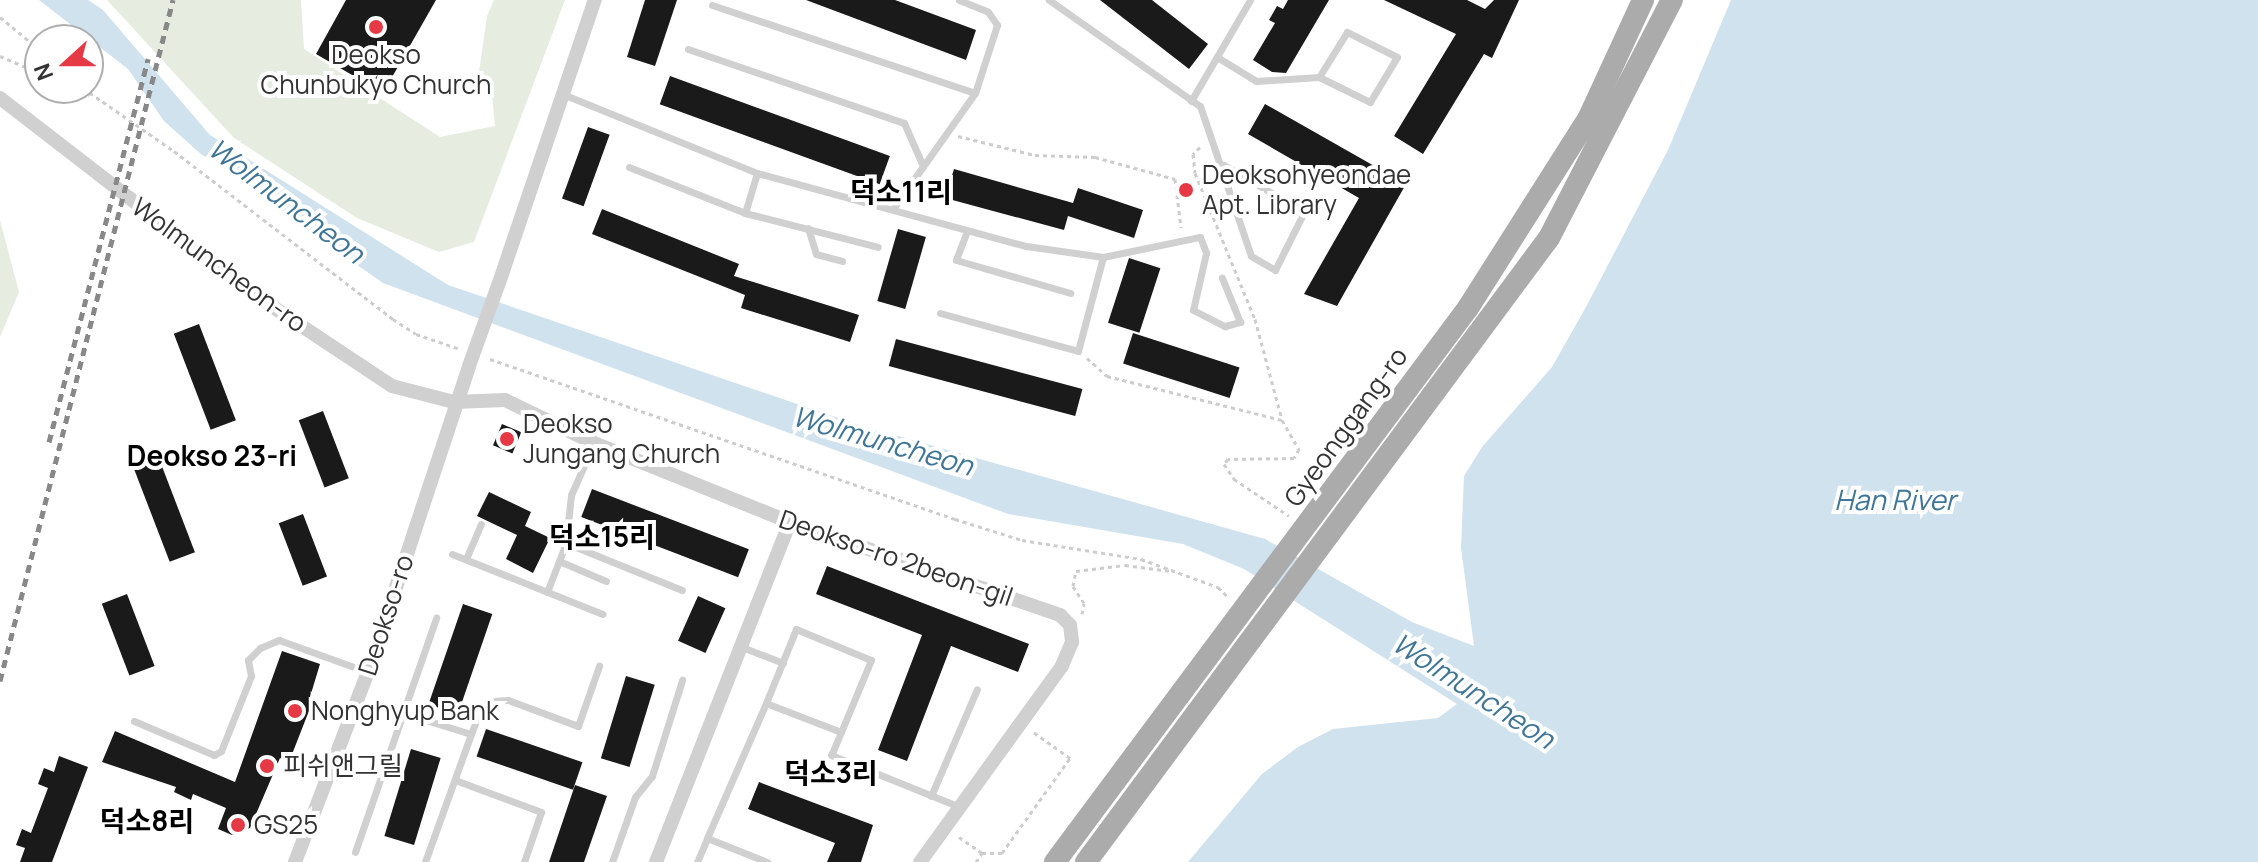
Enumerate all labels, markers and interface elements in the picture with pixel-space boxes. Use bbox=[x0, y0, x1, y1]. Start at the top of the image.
marker: Deokso Chunbukyo Church bbox=[367, 18, 385, 36]
north arrow bbox=[24, 24, 104, 104]
place label: Deokso Chunbukyo Church bbox=[261, 39, 491, 100]
text: N bbox=[27, 59, 60, 85]
water label: Wolmuncheon bbox=[203, 131, 371, 269]
place label: Deoksohyeondae Apt. Library bbox=[1202, 159, 1411, 220]
district label: 덕소11리 bbox=[850, 174, 952, 208]
marker: Deoksohyeondae Apt. Library bbox=[1177, 181, 1195, 199]
street label: Wolmuncheon-ro bbox=[126, 191, 312, 339]
street label: Gyeonggang-ro bbox=[1278, 341, 1414, 513]
water label: Wolmuncheon bbox=[789, 398, 977, 482]
place label: Deokso Jungang Church bbox=[523, 408, 720, 470]
marker: Deokso Jungang Church bbox=[498, 430, 516, 448]
district label: Deokso 23-ri bbox=[127, 438, 297, 472]
water label: Han River bbox=[1834, 482, 1956, 516]
street label: Deokso-ro 2beon-gil bbox=[775, 503, 1017, 613]
district label: 덕소15리 bbox=[549, 519, 655, 553]
street label: Deokso-ro bbox=[352, 551, 420, 679]
water label: Wolmuncheon bbox=[1387, 625, 1561, 755]
place label: Nonghyup Bank bbox=[311, 695, 499, 727]
marker: Nonghyup Bank bbox=[286, 702, 304, 720]
place label: 피쉬앤그릴 bbox=[283, 750, 403, 782]
district label: 덕소3리 bbox=[784, 755, 878, 789]
marker: 피쉬앤그릴 bbox=[258, 757, 276, 775]
district label: 덕소8리 bbox=[100, 803, 194, 837]
place label: GS25 bbox=[254, 809, 318, 841]
marker: GS25 bbox=[229, 816, 247, 834]

